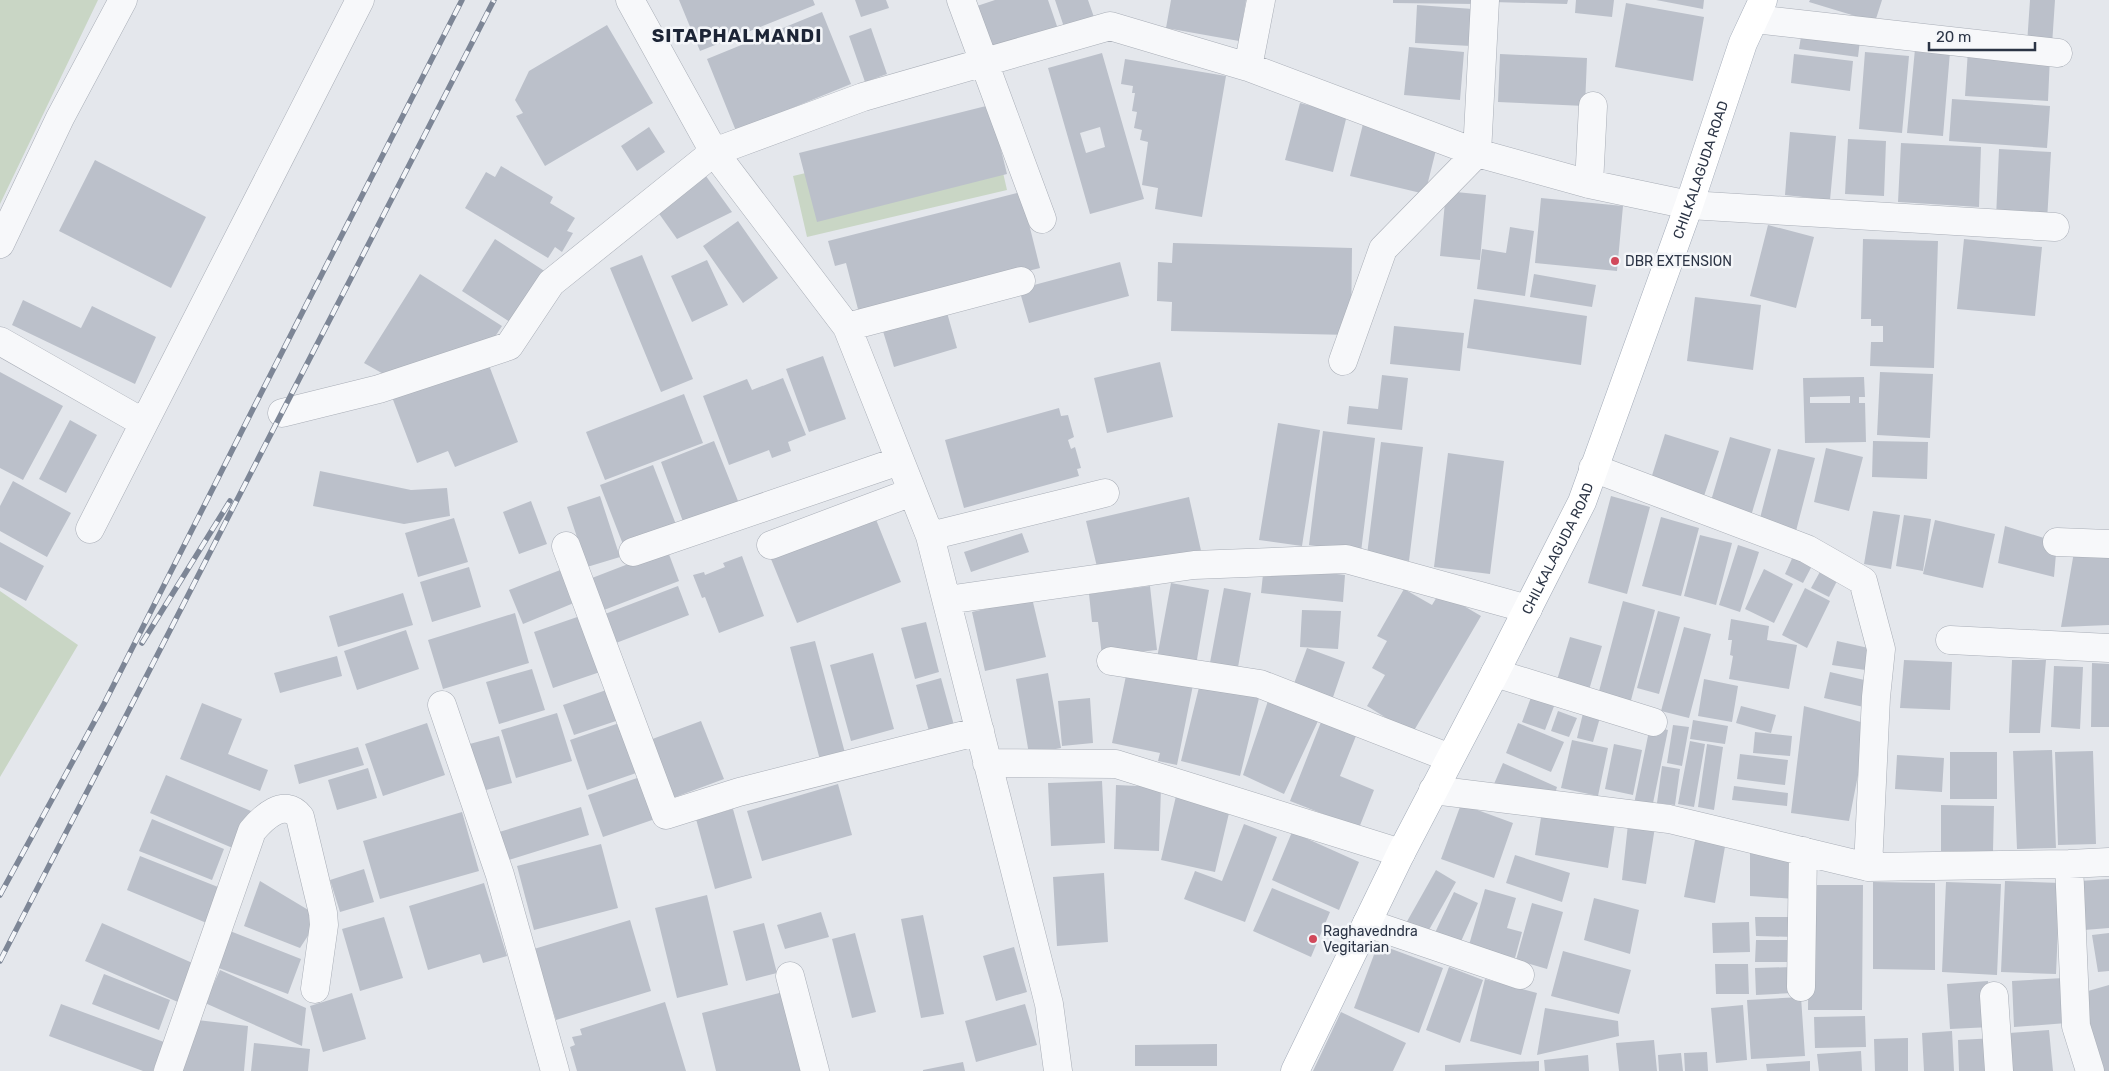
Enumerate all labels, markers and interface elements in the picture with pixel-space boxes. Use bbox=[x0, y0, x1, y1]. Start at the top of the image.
scale bar bbox=[1929, 20, 2035, 52]
district label: SITAPHALMANDI bbox=[652, 24, 822, 47]
text: 20 m bbox=[1936, 28, 1971, 46]
street label: CHILKALAGUDA ROAD bbox=[1669, 99, 1732, 241]
place label: DBR EXTENSION bbox=[1625, 253, 1732, 270]
marker: DBR EXTENSION bbox=[1609, 255, 1621, 267]
street label: CHILKALAGUDA ROAD bbox=[1518, 480, 1597, 617]
place label: Raghavedndra Vegitarian bbox=[1323, 923, 1418, 956]
marker: Raghavedndra Vegitarian bbox=[1307, 933, 1319, 945]

